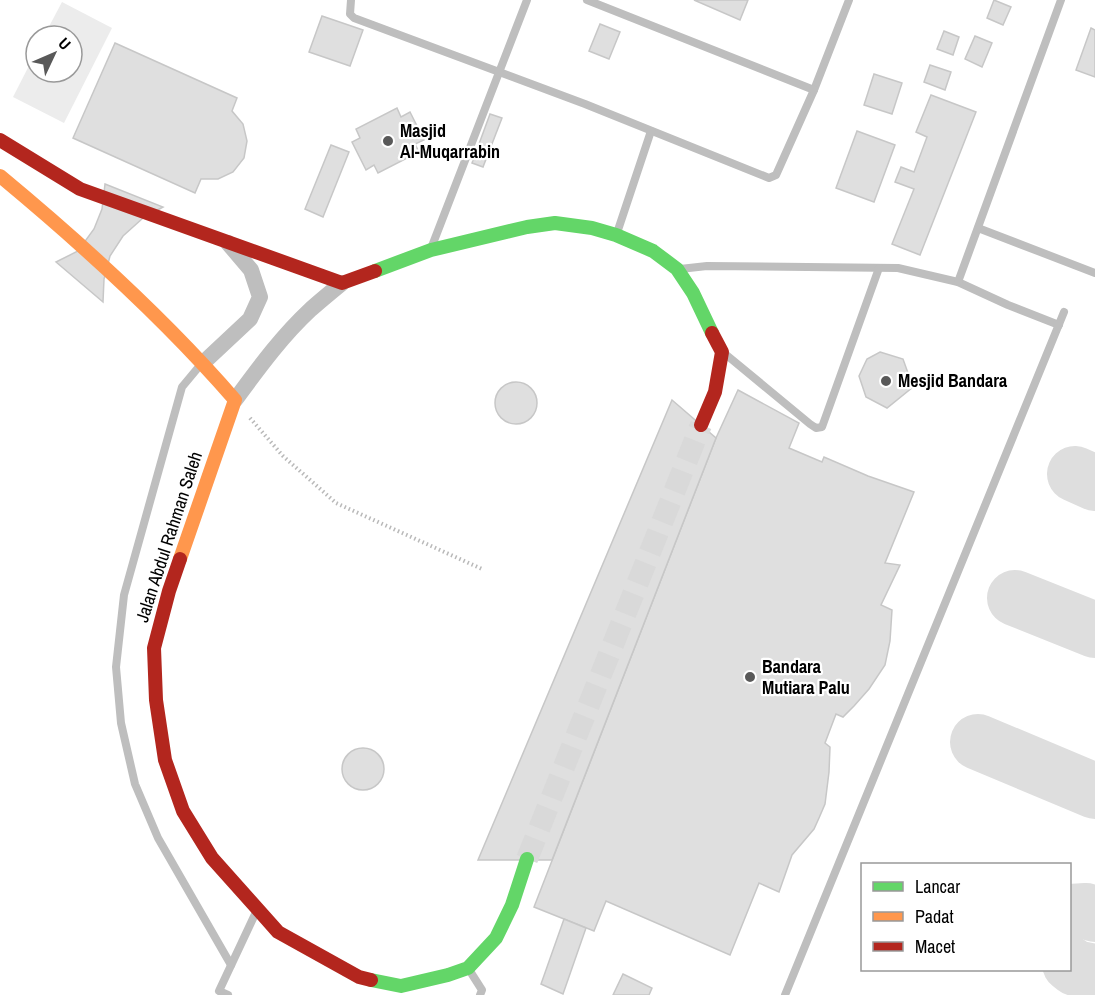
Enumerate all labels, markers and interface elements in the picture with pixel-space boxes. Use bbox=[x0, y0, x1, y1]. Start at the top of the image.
north arrow bbox=[24, 24, 84, 84]
text: U bbox=[54, 33, 76, 55]
place label: Masjid Al-Muqarrabin bbox=[400, 118, 500, 164]
marker: Masjid Al-Muqarrabin bbox=[381, 134, 395, 148]
place label: Mesjid Bandara bbox=[898, 368, 1008, 393]
marker: Mesjid Bandara bbox=[879, 374, 893, 388]
street label: Jalan Abdul Rahman Saleh bbox=[129, 448, 208, 625]
place label: Bandara Mutiara Palu bbox=[762, 654, 850, 700]
marker: Bandara Mutiara Palu bbox=[743, 670, 757, 684]
legend bbox=[861, 863, 1071, 971]
text: Lancar bbox=[915, 874, 960, 899]
text: Padat bbox=[915, 904, 954, 929]
text: Macet bbox=[915, 934, 955, 959]

